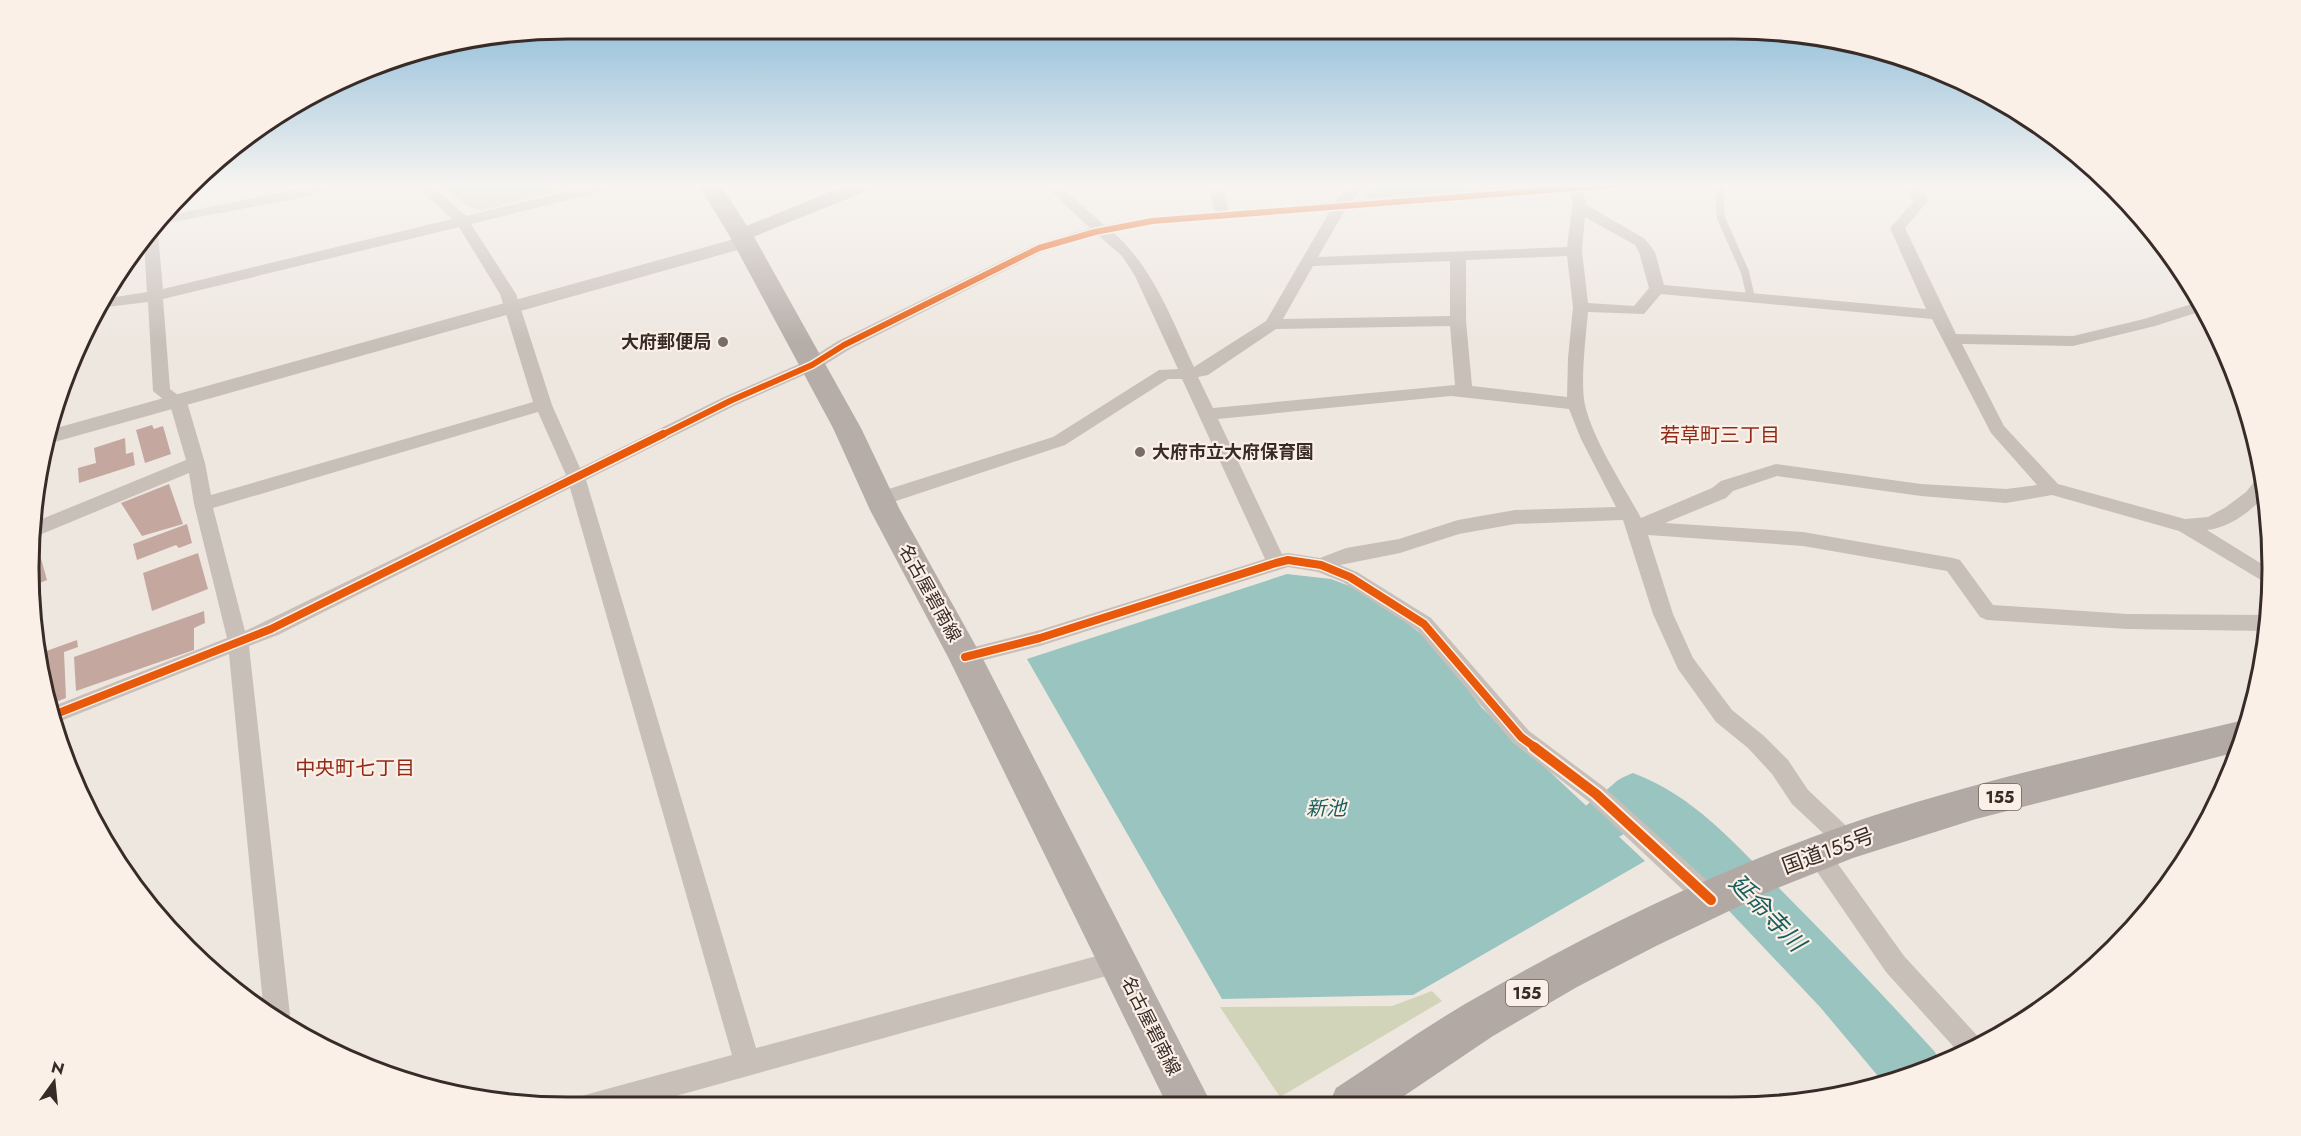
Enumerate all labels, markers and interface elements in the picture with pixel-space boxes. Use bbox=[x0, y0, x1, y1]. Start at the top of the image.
place label: 大府郵便局 bbox=[621, 329, 711, 355]
marker: 大府郵便局 bbox=[716, 335, 730, 349]
district label: 若草町三丁目 bbox=[1660, 421, 1780, 450]
place label: 大府市立大府保育園 bbox=[1152, 439, 1314, 465]
marker: 大府市立大府保育園 bbox=[1133, 445, 1147, 459]
street label: 名古屋碧南線 bbox=[892, 539, 968, 647]
district label: 中央町七丁目 bbox=[295, 754, 415, 783]
road number: 155 bbox=[1979, 784, 2021, 810]
water label: 新池 bbox=[1306, 794, 1348, 823]
street label: 国道155号 bbox=[1778, 820, 1878, 882]
water label: 延命寺川 bbox=[1721, 866, 1815, 961]
street label: 名古屋碧南線 bbox=[1115, 972, 1187, 1080]
road number: 155 bbox=[1506, 980, 1548, 1006]
north arrow bbox=[24, 1052, 84, 1112]
text: N bbox=[49, 1055, 67, 1081]

